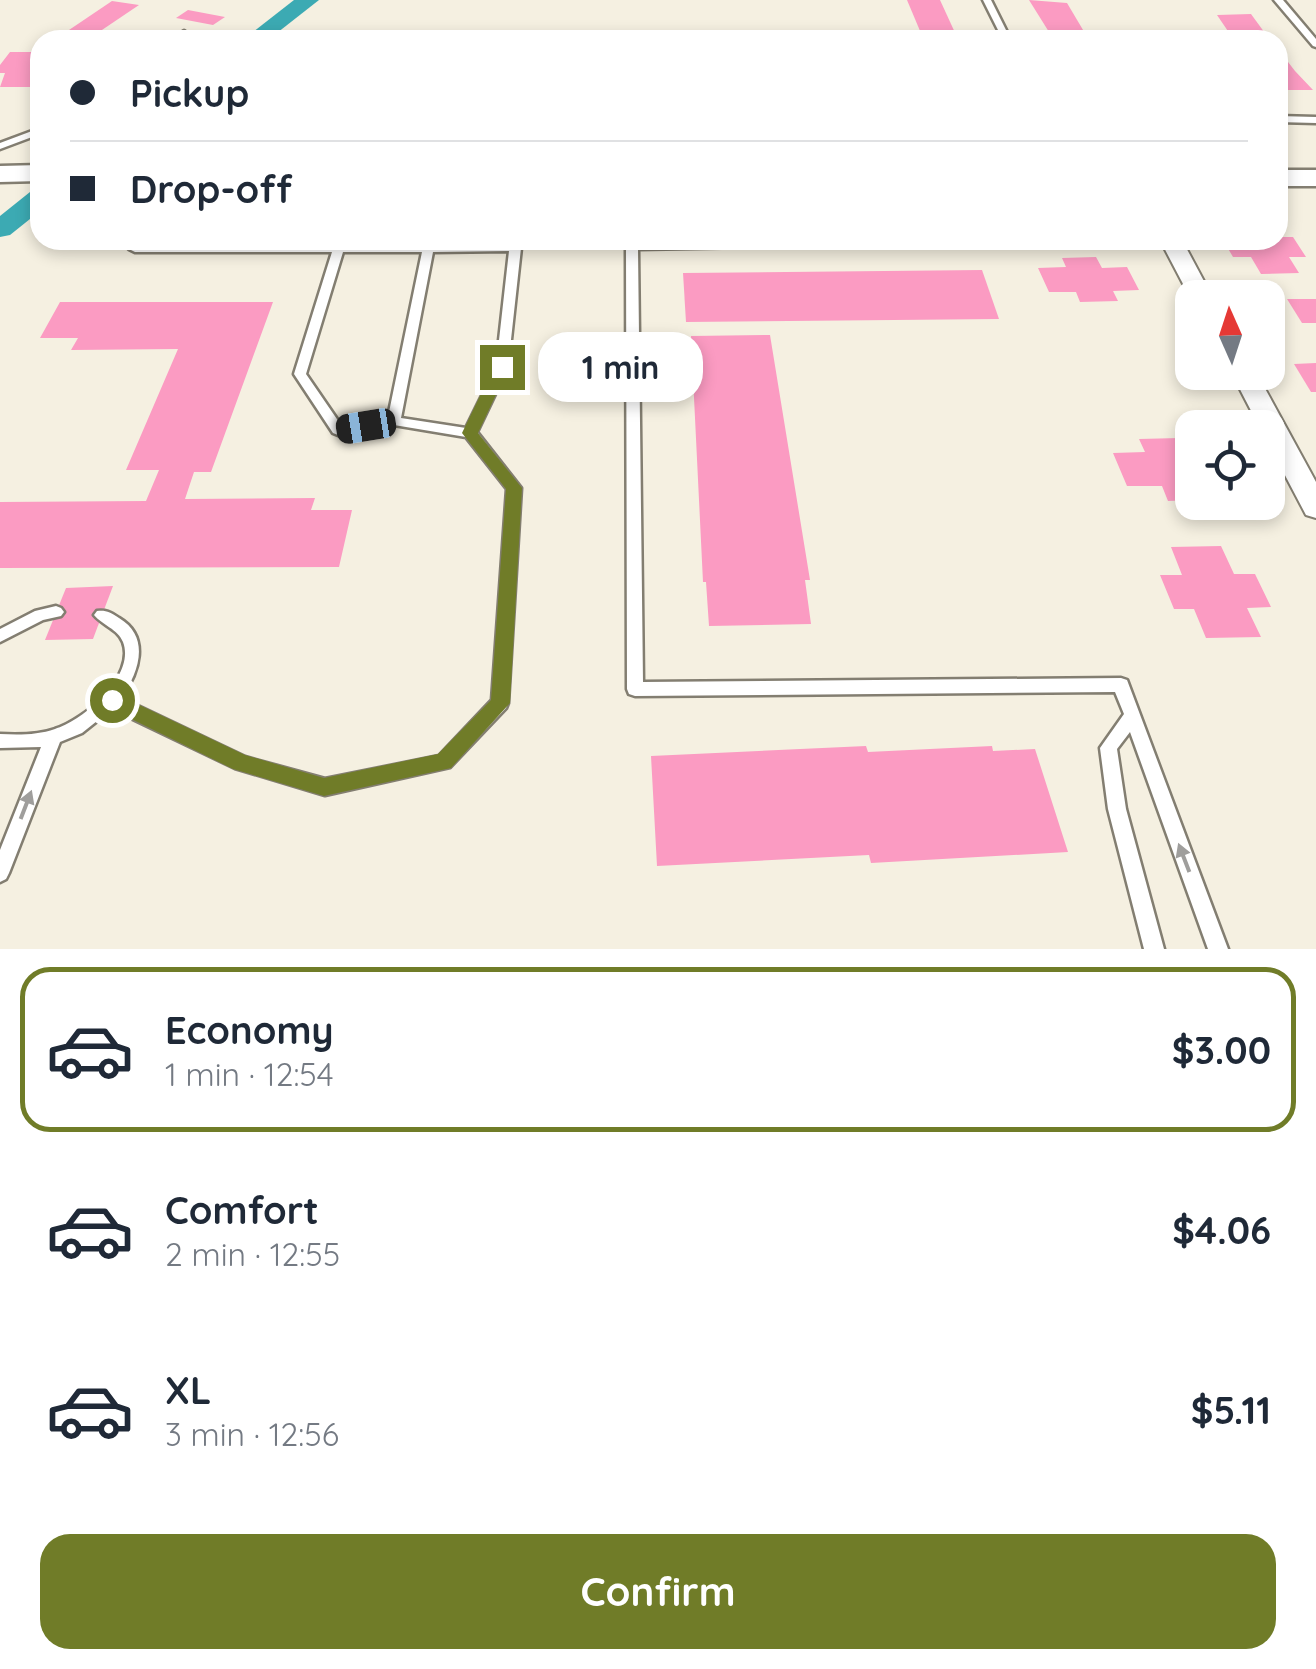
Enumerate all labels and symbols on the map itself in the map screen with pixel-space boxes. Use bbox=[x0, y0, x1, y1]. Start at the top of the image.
north arrow bbox=[1175, 280, 1285, 390]
callout: 1 min bbox=[537, 332, 702, 402]
route end bbox=[480, 345, 525, 390]
car bbox=[334, 406, 398, 446]
route start bbox=[90, 678, 135, 723]
one-way arrow bbox=[19, 790, 35, 820]
one-way arrow bbox=[1176, 842, 1192, 872]

